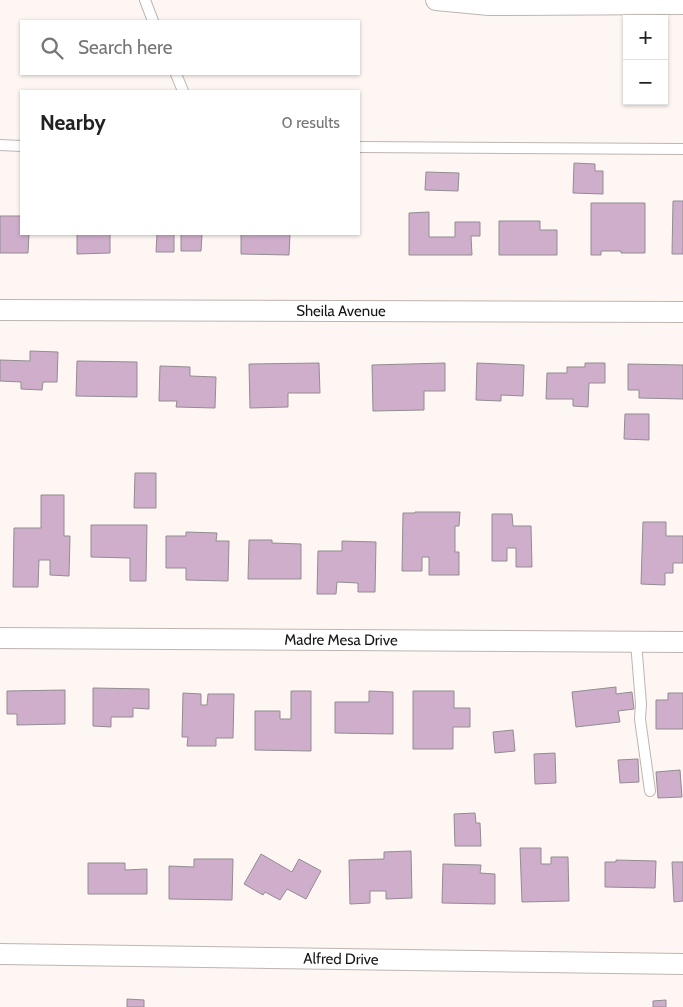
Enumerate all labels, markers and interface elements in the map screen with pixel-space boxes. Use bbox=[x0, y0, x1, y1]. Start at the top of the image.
map controls bbox=[623, 15, 668, 105]
button: + bbox=[623, 15, 668, 60]
search box bbox=[20, 20, 360, 75]
icon: search bbox=[38, 34, 66, 62]
text: Search here bbox=[78, 36, 172, 59]
button: − bbox=[623, 60, 668, 105]
text: Nearby bbox=[40, 110, 106, 135]
text: 0 results bbox=[281, 113, 340, 132]
street label: Sheila Avenue bbox=[296, 302, 386, 320]
street label: Madre Mesa Drive bbox=[284, 631, 398, 649]
street label: Alfred Drive bbox=[303, 949, 379, 969]

